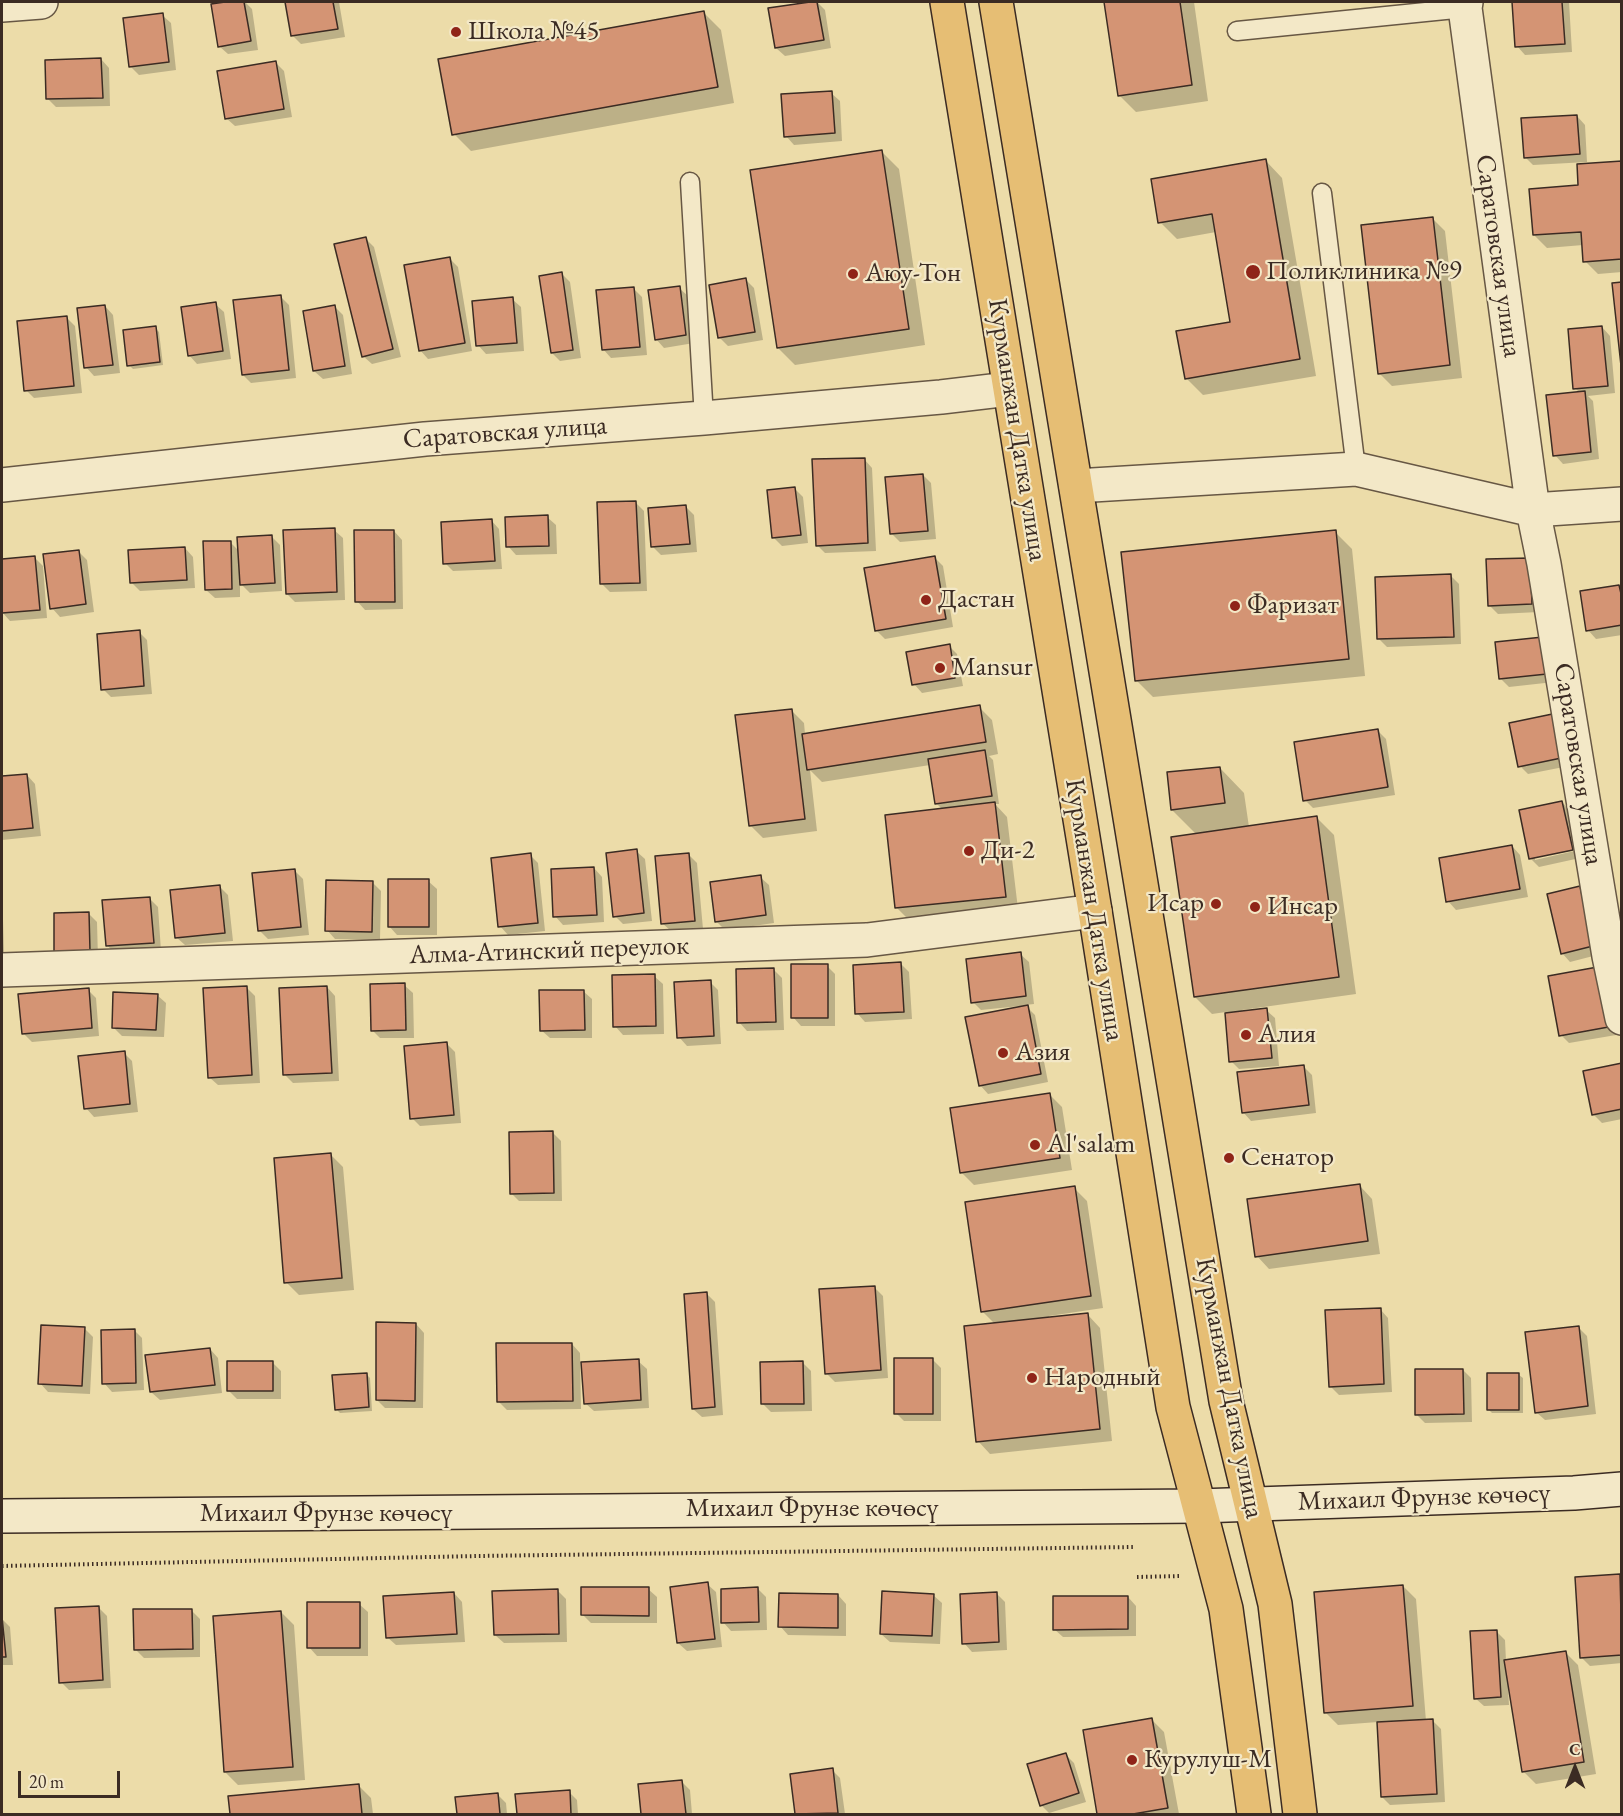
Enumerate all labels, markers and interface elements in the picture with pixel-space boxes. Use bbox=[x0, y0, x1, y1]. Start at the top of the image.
place label: Школа №45 bbox=[468, 16, 599, 48]
marker: Школа №45 bbox=[449, 25, 463, 39]
street label: Саратовская улица bbox=[1468, 153, 1528, 359]
place label: Поликлиника №9 bbox=[1266, 256, 1462, 288]
place label: Аюу-Тон bbox=[865, 258, 961, 290]
marker: Поликлиника №9 bbox=[1244, 263, 1262, 281]
marker: Аюу-Тон bbox=[846, 267, 860, 281]
street label: Курманжан Датка улица bbox=[980, 296, 1054, 564]
street label: Саратовская улица bbox=[402, 410, 608, 456]
place label: Дастан bbox=[938, 584, 1015, 616]
place label: Фаризат bbox=[1247, 590, 1339, 622]
marker: Дастан bbox=[919, 593, 933, 607]
marker: Фаризат bbox=[1228, 599, 1242, 613]
place label: Mansur bbox=[952, 652, 1033, 684]
marker: Mansur bbox=[933, 661, 947, 675]
street label: Саратовская улица bbox=[1546, 661, 1610, 867]
street label: Курманжан Датка улица bbox=[1057, 776, 1131, 1044]
place label: Ди-2 bbox=[981, 835, 1035, 867]
marker: Ди-2 bbox=[962, 844, 976, 858]
place label: Исар bbox=[1147, 888, 1204, 920]
place label: Инсар bbox=[1267, 891, 1338, 923]
marker: Исар bbox=[1209, 897, 1223, 911]
marker: Инсар bbox=[1248, 900, 1262, 914]
street label: Алма-Атинский переулок bbox=[408, 930, 690, 972]
place label: Алия bbox=[1258, 1019, 1316, 1051]
marker: Алия bbox=[1239, 1028, 1253, 1042]
place label: Азия bbox=[1015, 1037, 1070, 1069]
marker: Азия bbox=[996, 1046, 1010, 1060]
place label: Al'salam bbox=[1047, 1129, 1135, 1161]
marker: Al'salam bbox=[1028, 1138, 1042, 1152]
place label: Сенатор bbox=[1241, 1142, 1334, 1174]
marker: Сенатор bbox=[1222, 1151, 1236, 1165]
street label: Курманжан Датка улица bbox=[1188, 1255, 1270, 1521]
place label: Народный bbox=[1044, 1362, 1160, 1394]
marker: Народный bbox=[1025, 1371, 1039, 1385]
street label: Михаил Фрунзе көчөсү bbox=[1297, 1477, 1551, 1519]
street label: Михаил Фрунзе көчөсү bbox=[686, 1493, 938, 1525]
street label: Михаил Фрунзе көчөсү bbox=[200, 1498, 452, 1530]
north arrow bbox=[1545, 1738, 1605, 1798]
text: С bbox=[1569, 1739, 1581, 1760]
place label: Курулуш-М bbox=[1144, 1744, 1272, 1776]
marker: Курулуш-М bbox=[1125, 1753, 1139, 1767]
scale bar bbox=[21, 1759, 123, 1797]
text: 20 m bbox=[29, 1770, 64, 1793]

